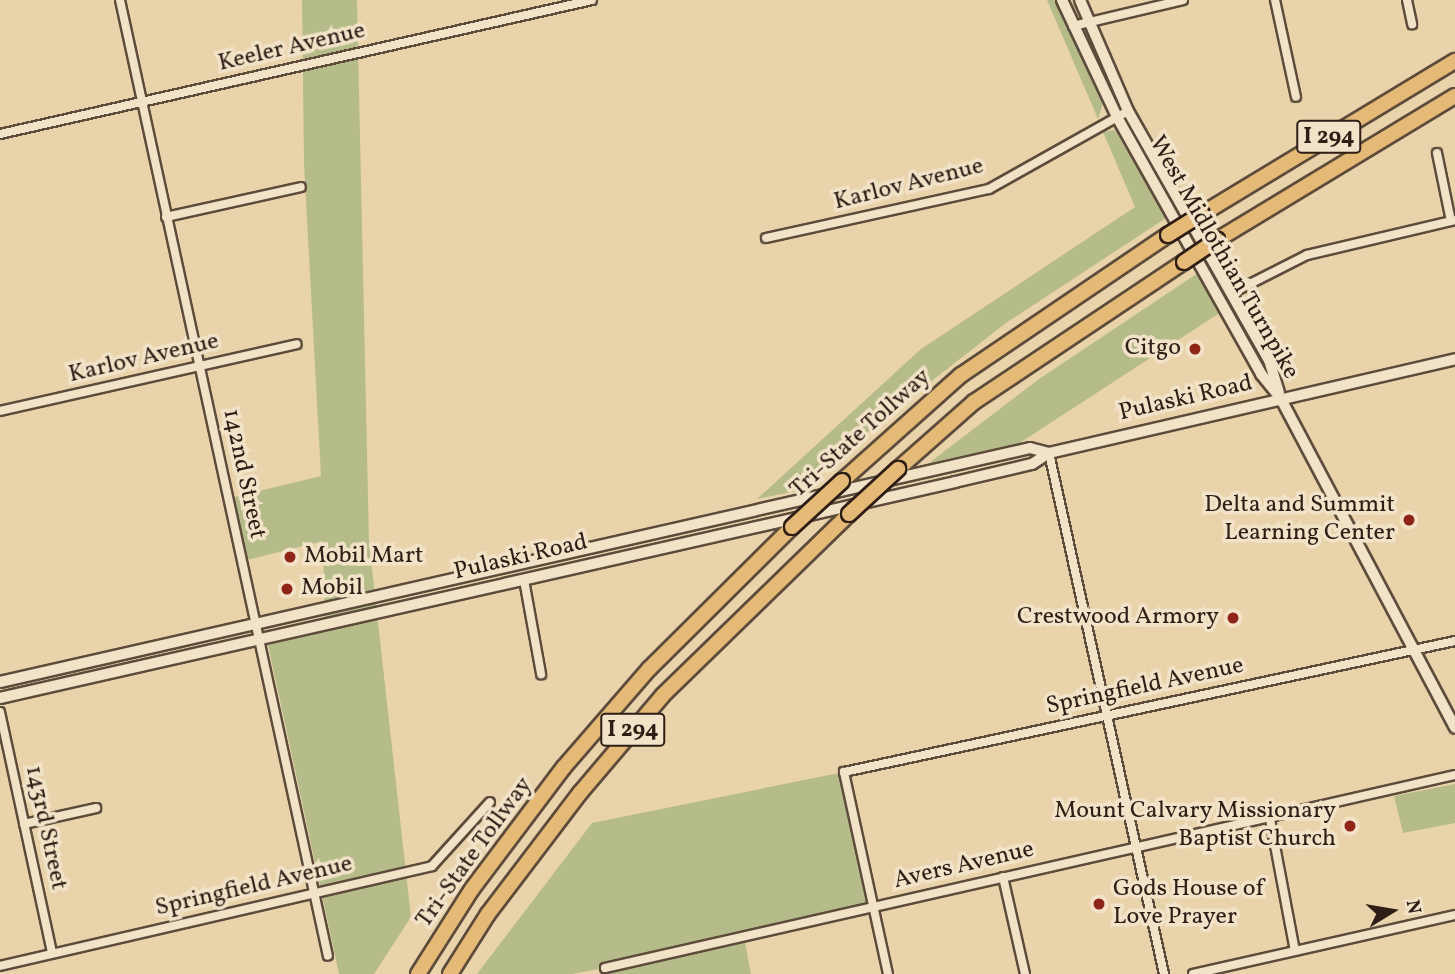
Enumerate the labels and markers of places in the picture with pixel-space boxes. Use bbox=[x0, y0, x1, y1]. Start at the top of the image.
place label: Citgo bbox=[1125, 335, 1181, 363]
marker: Citgo bbox=[1187, 341, 1203, 357]
place label: Delta and Summit Learning Center bbox=[1204, 492, 1395, 548]
marker: Delta and Summit Learning Center bbox=[1401, 512, 1417, 528]
place label: Mobil Mart bbox=[304, 543, 423, 571]
marker: Mobil Mart bbox=[282, 549, 298, 565]
place label: Mobil bbox=[301, 575, 363, 603]
marker: Mobil bbox=[279, 581, 295, 597]
place label: Crestwood Armory bbox=[1017, 604, 1219, 632]
marker: Crestwood Armory bbox=[1225, 610, 1241, 626]
place label: Mount Calvary Missionary Baptist Church bbox=[1054, 798, 1336, 854]
marker: Mount Calvary Missionary Baptist Church bbox=[1342, 818, 1358, 834]
place label: Gods House of Love Prayer bbox=[1113, 876, 1264, 932]
marker: Gods House of Love Prayer bbox=[1091, 896, 1107, 912]

